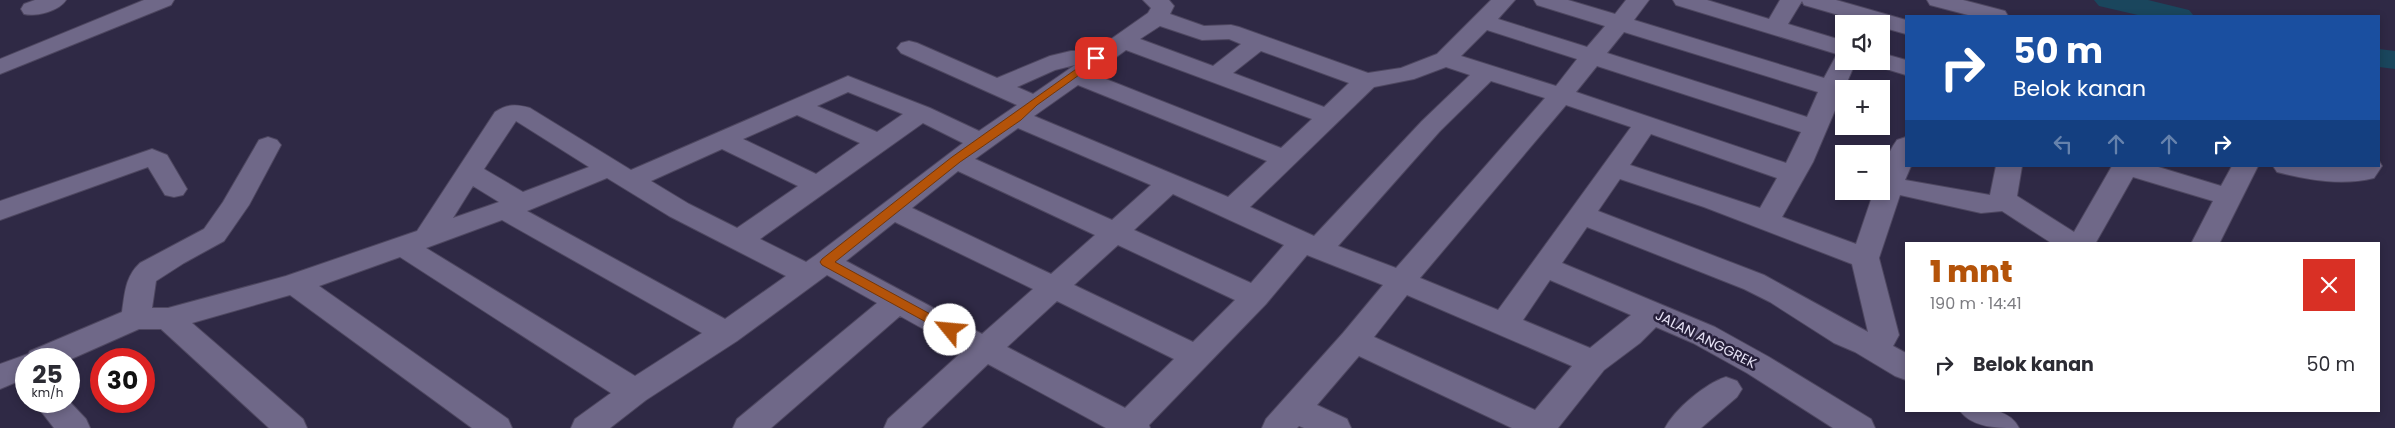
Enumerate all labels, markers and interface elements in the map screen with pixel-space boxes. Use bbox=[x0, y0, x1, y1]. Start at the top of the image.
map controls bbox=[1835, 15, 1890, 200]
button: sound bbox=[1835, 15, 1890, 70]
text: 50 m bbox=[2013, 26, 2103, 75]
icon: right bbox=[1930, 35, 1995, 100]
pin bbox=[1075, 37, 1117, 79]
icon: arrive bbox=[1082, 44, 1110, 72]
text: Belok kanan bbox=[2013, 73, 2146, 104]
button: + bbox=[1835, 80, 1890, 135]
icon: left bbox=[2049, 130, 2077, 158]
icon: ahead bbox=[2102, 130, 2130, 158]
icon: ahead bbox=[2155, 130, 2183, 158]
icon: right bbox=[2208, 130, 2236, 158]
button: − bbox=[1835, 145, 1890, 200]
text: 1 mnt bbox=[1930, 250, 2013, 293]
button: close bbox=[2303, 259, 2355, 311]
text: 190 m · 14:41 bbox=[1930, 292, 2022, 315]
position arrow bbox=[923, 303, 975, 355]
street label: JALAN ANGGREK bbox=[1652, 305, 1761, 373]
speed limit sign: 30 bbox=[90, 348, 155, 413]
icon: right bbox=[1930, 351, 1958, 379]
text: Belok kanan bbox=[1973, 351, 2094, 378]
text: 50 m bbox=[2306, 351, 2355, 378]
text: 25 bbox=[32, 357, 63, 392]
text: km/h bbox=[32, 384, 63, 401]

